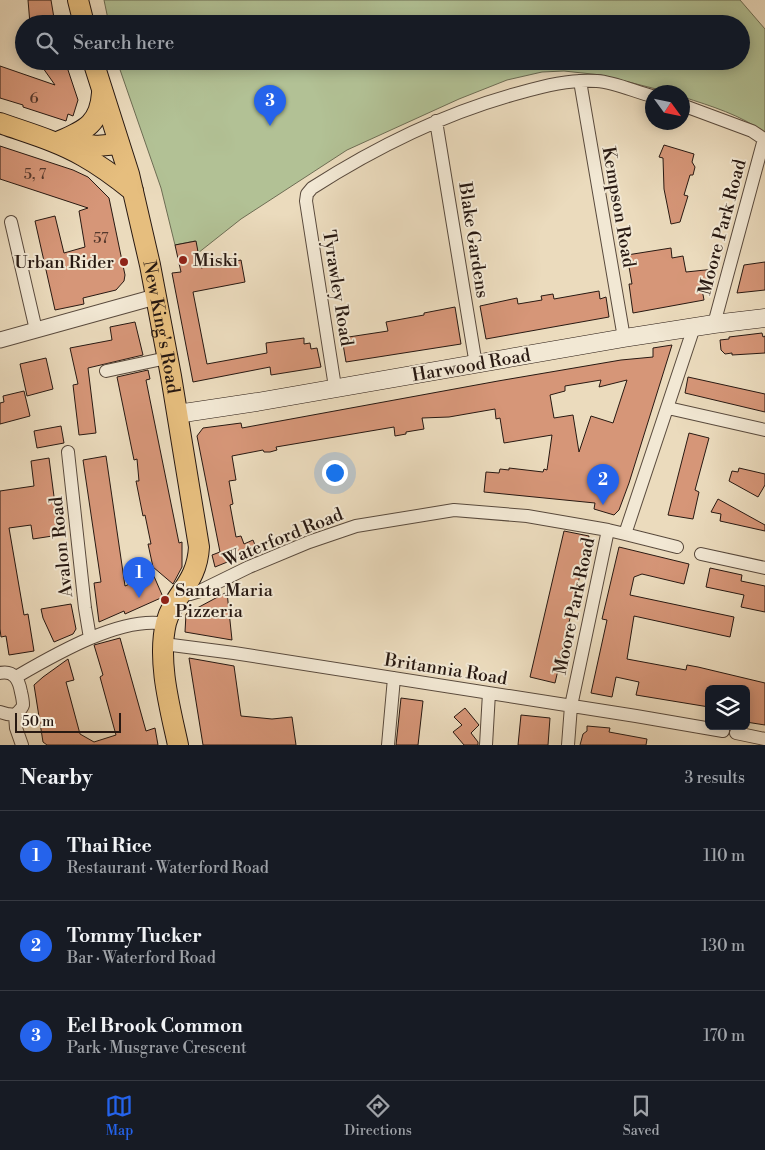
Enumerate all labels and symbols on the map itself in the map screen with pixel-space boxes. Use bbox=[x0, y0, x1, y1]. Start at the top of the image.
pin: 3 bbox=[254, 85, 286, 126]
north arrow bbox=[645, 85, 690, 130]
house number: 6 bbox=[29, 89, 39, 108]
street label: Kempson Road bbox=[597, 145, 641, 270]
street label: Moore Park Road bbox=[693, 156, 752, 297]
house number: 5, 7 bbox=[24, 165, 47, 184]
street label: Blake Gardens bbox=[453, 179, 494, 300]
street label: Tyrawley Road bbox=[317, 228, 358, 349]
house number: 57 bbox=[93, 229, 109, 248]
place label: Miski bbox=[193, 249, 238, 272]
place label: Urban Rider bbox=[14, 251, 114, 274]
marker: Miski bbox=[177, 254, 189, 266]
marker: Urban Rider bbox=[118, 256, 130, 268]
street label: New King's Road bbox=[137, 259, 185, 396]
street label: Harwood Road bbox=[410, 344, 533, 387]
your location bbox=[322, 460, 348, 486]
pin: 2 bbox=[587, 464, 619, 505]
street label: Avalon Road bbox=[45, 495, 78, 599]
street label: Waterford Road bbox=[219, 503, 347, 572]
street label: Moore Park Road bbox=[549, 535, 600, 677]
pin: 1 bbox=[123, 557, 155, 598]
place label: Santa Maria Pizzeria bbox=[175, 579, 274, 623]
marker: Santa Maria Pizzeria bbox=[159, 594, 171, 606]
street label: Britannia Road bbox=[382, 648, 510, 691]
scale bar bbox=[15, 710, 121, 733]

